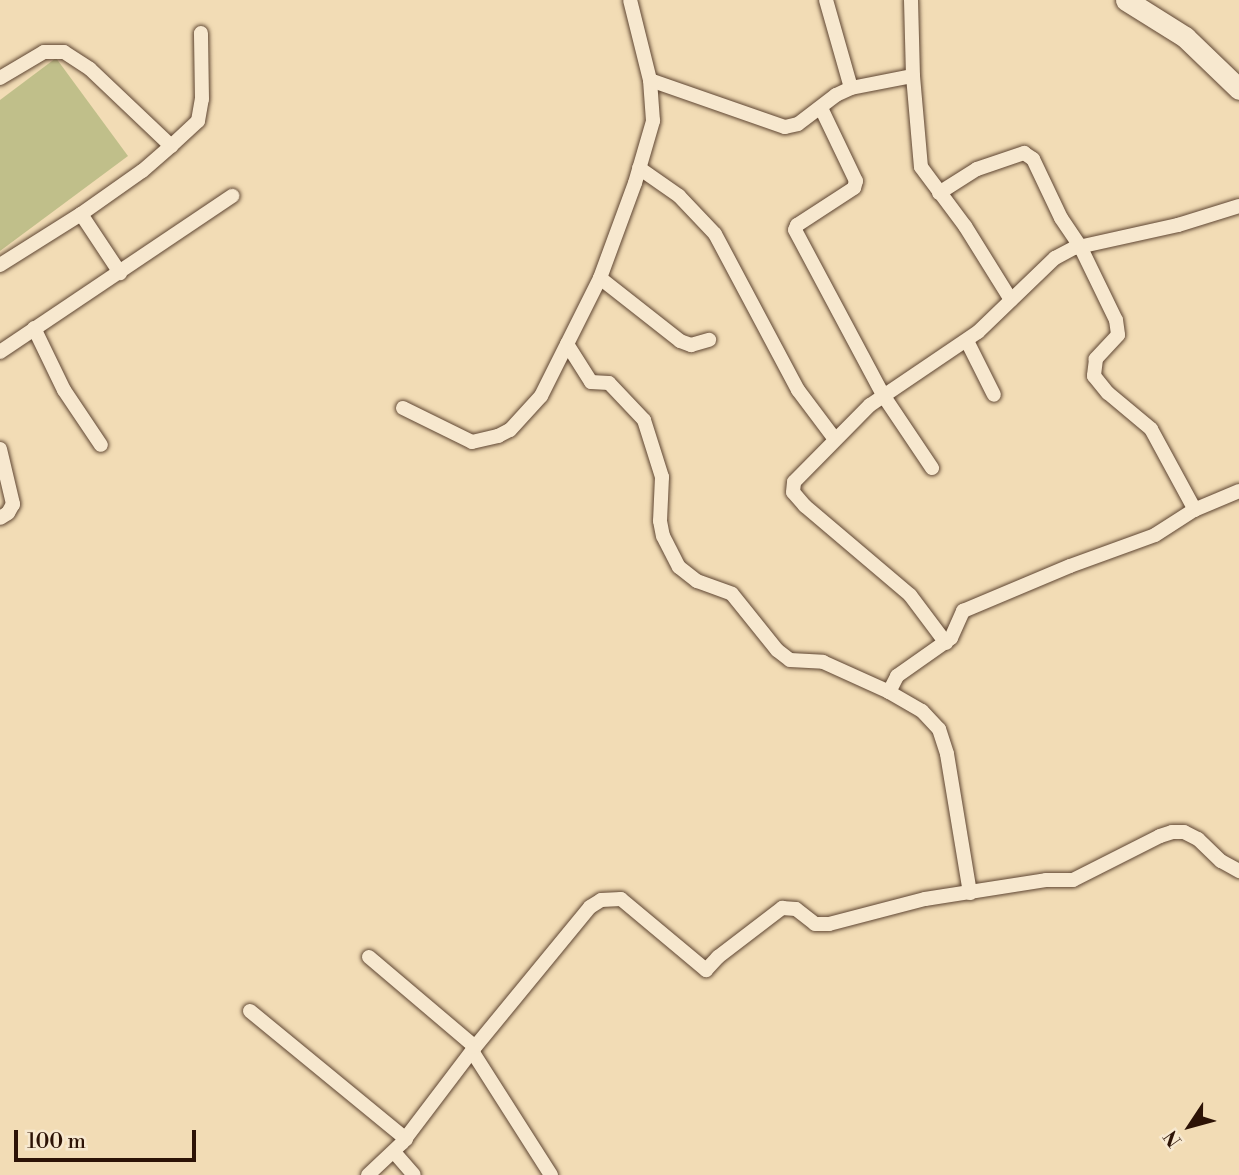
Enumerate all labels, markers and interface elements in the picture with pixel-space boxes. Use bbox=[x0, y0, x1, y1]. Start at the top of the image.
north arrow bbox=[1155, 1091, 1225, 1161]
scale bar bbox=[18, 1116, 200, 1160]
text: N bbox=[1159, 1125, 1187, 1151]
text: 100 m bbox=[27, 1129, 86, 1155]

